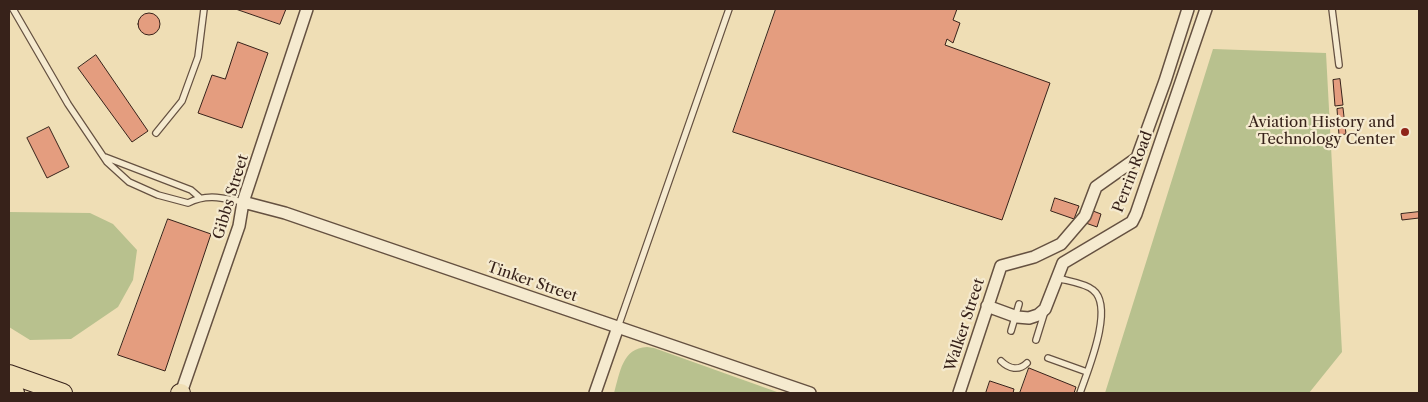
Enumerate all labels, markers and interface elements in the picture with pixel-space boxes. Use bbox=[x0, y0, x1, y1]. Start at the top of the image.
place label: Aviation History and Technology Center bbox=[1248, 114, 1395, 149]
marker: Aviation History and Technology Center bbox=[1399, 126, 1411, 138]
street label: Perrin Road bbox=[1109, 129, 1157, 215]
street label: Gibbs Street bbox=[210, 152, 252, 242]
street label: Tinker Street bbox=[485, 258, 579, 306]
street label: Walker Street bbox=[941, 276, 989, 374]

